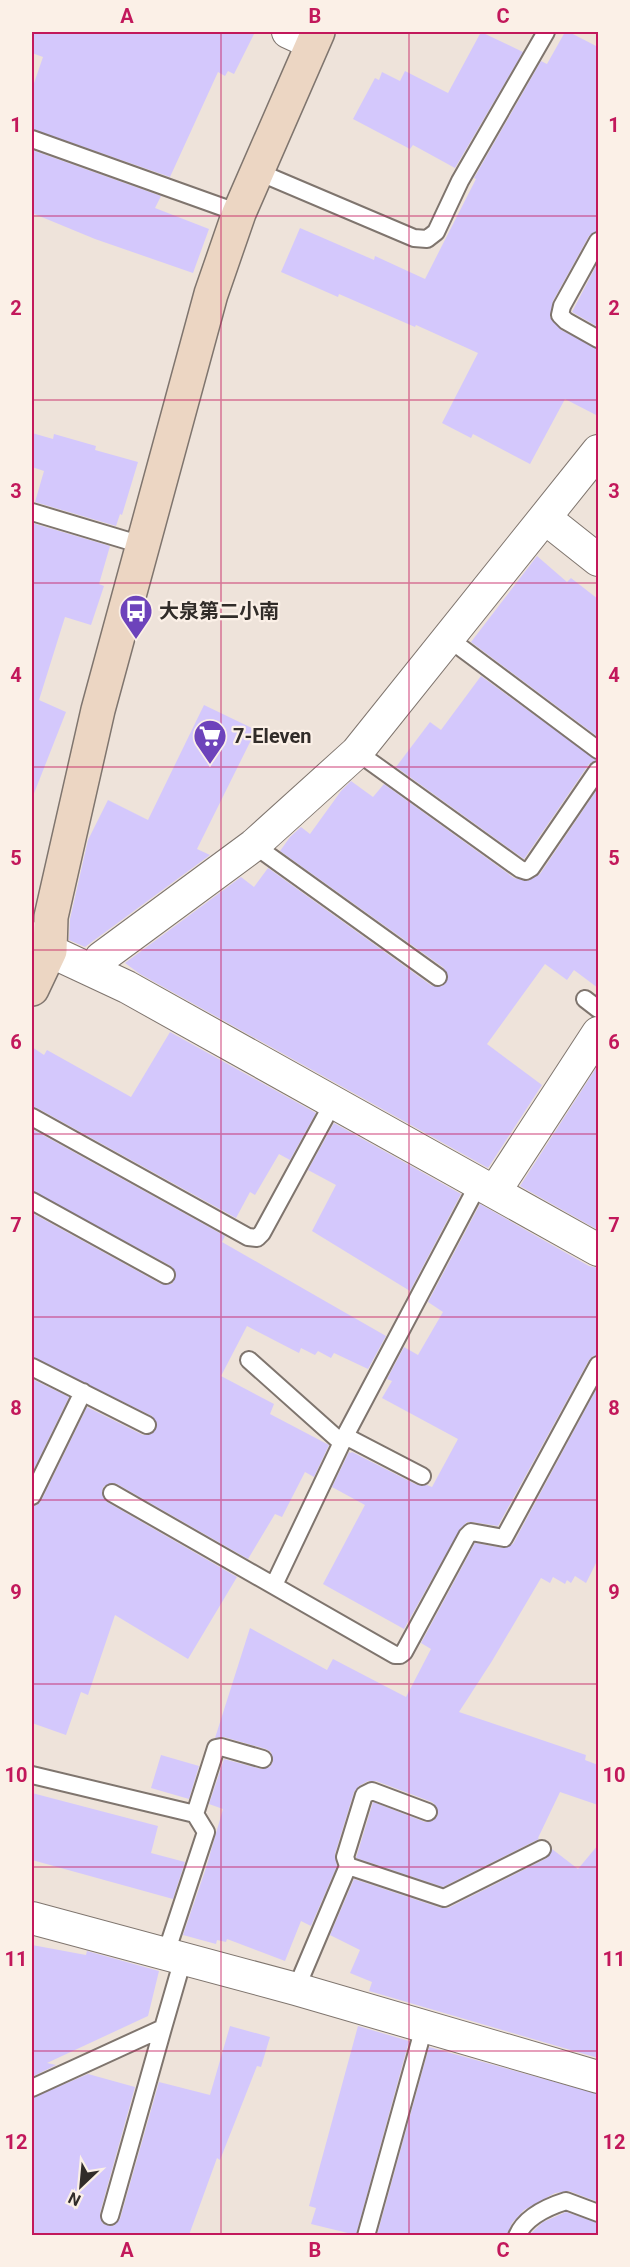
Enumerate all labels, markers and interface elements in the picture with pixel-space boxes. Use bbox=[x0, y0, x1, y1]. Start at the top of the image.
text: A bbox=[120, 4, 134, 28]
text: B bbox=[309, 4, 321, 28]
text: C bbox=[496, 4, 510, 28]
text: 1 bbox=[10, 113, 22, 137]
text: 1 bbox=[608, 113, 620, 137]
text: 2 bbox=[10, 296, 22, 320]
text: 2 bbox=[608, 296, 620, 320]
text: 3 bbox=[10, 479, 22, 503]
text: 3 bbox=[608, 479, 620, 503]
bus stop icon: 大泉第二小南 bbox=[118, 593, 154, 640]
place label: 大泉第二小南 bbox=[159, 599, 279, 623]
text: 4 bbox=[10, 663, 22, 687]
text: 4 bbox=[608, 663, 620, 687]
supermarket icon: 7-Eleven bbox=[192, 718, 228, 765]
place label: 7-Eleven bbox=[233, 724, 312, 748]
text: 5 bbox=[10, 846, 22, 870]
text: 5 bbox=[608, 846, 620, 870]
text: 6 bbox=[10, 1030, 22, 1054]
text: 6 bbox=[608, 1030, 620, 1054]
text: 7 bbox=[10, 1213, 22, 1237]
text: 7 bbox=[608, 1213, 620, 1237]
text: 8 bbox=[10, 1396, 22, 1420]
text: 8 bbox=[608, 1396, 620, 1420]
text: 9 bbox=[10, 1580, 22, 1604]
text: 9 bbox=[608, 1580, 620, 1604]
text: 10 bbox=[5, 1763, 27, 1787]
text: 10 bbox=[603, 1763, 625, 1787]
text: 11 bbox=[5, 1947, 27, 1971]
text: 11 bbox=[603, 1947, 625, 1971]
text: 12 bbox=[5, 2130, 27, 2154]
text: 12 bbox=[603, 2130, 625, 2154]
north arrow bbox=[51, 2156, 111, 2216]
text: N bbox=[65, 2188, 84, 2210]
text: A bbox=[120, 2238, 134, 2262]
text: B bbox=[309, 2238, 321, 2262]
text: C bbox=[496, 2238, 510, 2262]

